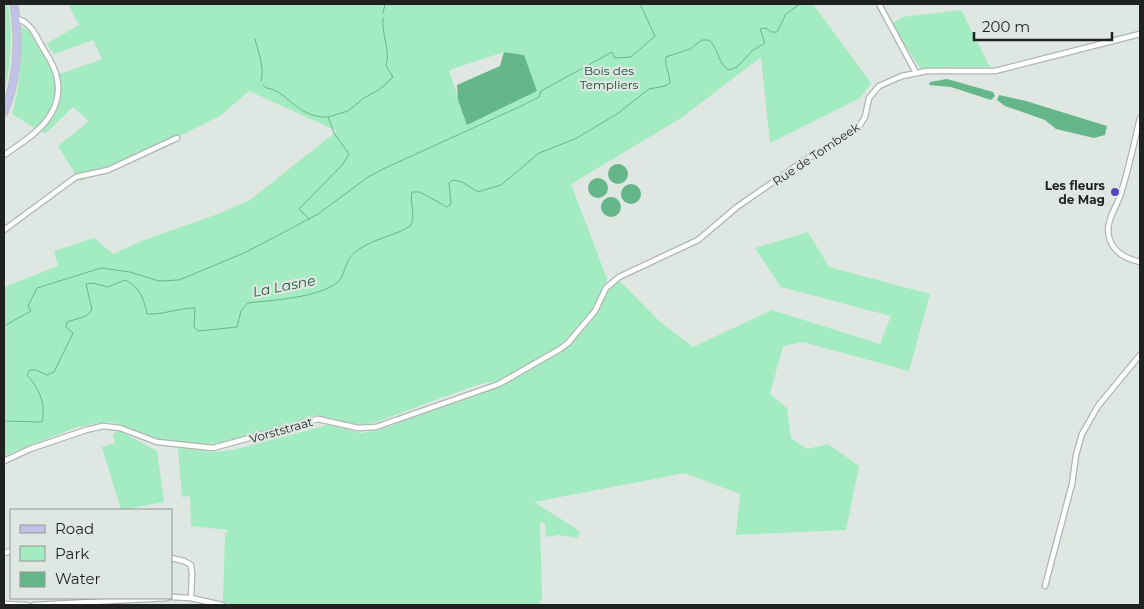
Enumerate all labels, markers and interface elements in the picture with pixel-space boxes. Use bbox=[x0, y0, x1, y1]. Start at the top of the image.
scale bar bbox=[974, 10, 1112, 42]
text: 200 m bbox=[982, 17, 1030, 36]
park label: Bois des Templiers bbox=[580, 63, 638, 92]
street label: Rue de Tombeek bbox=[770, 119, 863, 189]
place label: Les fleurs de Mag bbox=[1045, 178, 1106, 207]
marker: Les fleurs de Mag bbox=[1109, 186, 1121, 198]
water label: La Lasne bbox=[251, 271, 317, 301]
street label: Vorststraat bbox=[248, 414, 314, 446]
legend bbox=[10, 509, 172, 599]
text: Road bbox=[55, 519, 94, 538]
text: Park bbox=[55, 544, 89, 563]
text: Water bbox=[55, 569, 101, 588]

